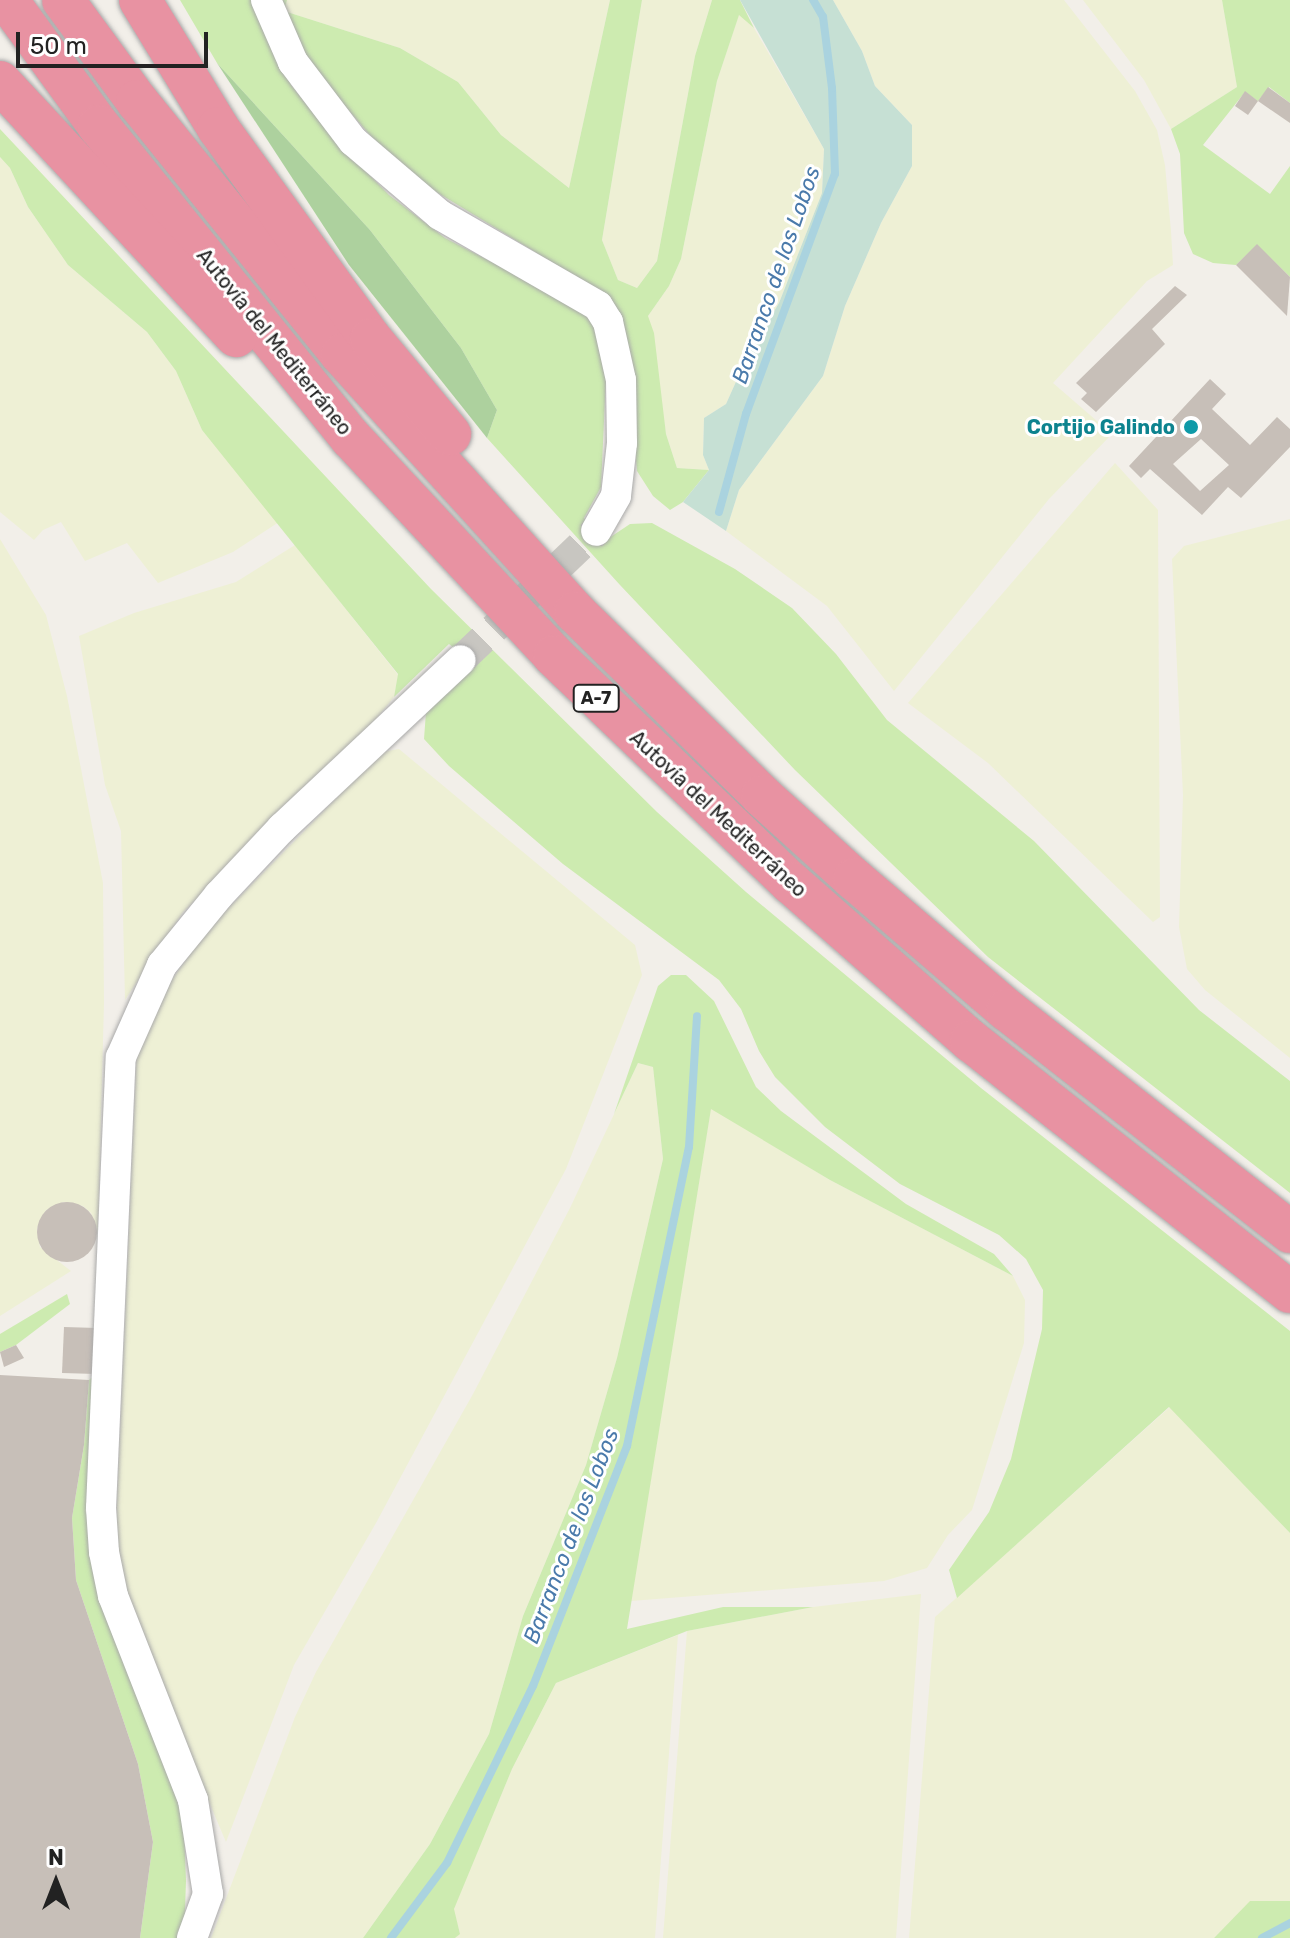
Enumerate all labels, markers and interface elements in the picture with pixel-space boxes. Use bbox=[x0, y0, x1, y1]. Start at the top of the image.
scale bar bbox=[20, 16, 212, 66]
text: 50 m bbox=[30, 32, 87, 60]
water label: Barranco de los Lobos bbox=[726, 163, 826, 387]
street label: Autovía del Mediterráneo bbox=[191, 244, 357, 440]
place label: Cortijo Galindo bbox=[1027, 415, 1175, 439]
marker: Cortijo Galindo bbox=[1182, 418, 1200, 436]
road number: A-7 bbox=[572, 684, 620, 712]
street label: Autovía del Mediterráneo bbox=[625, 726, 811, 902]
water label: Barranco de los Lobos bbox=[518, 1425, 624, 1647]
north arrow bbox=[16, 1842, 96, 1922]
text: N bbox=[48, 1844, 64, 1871]

